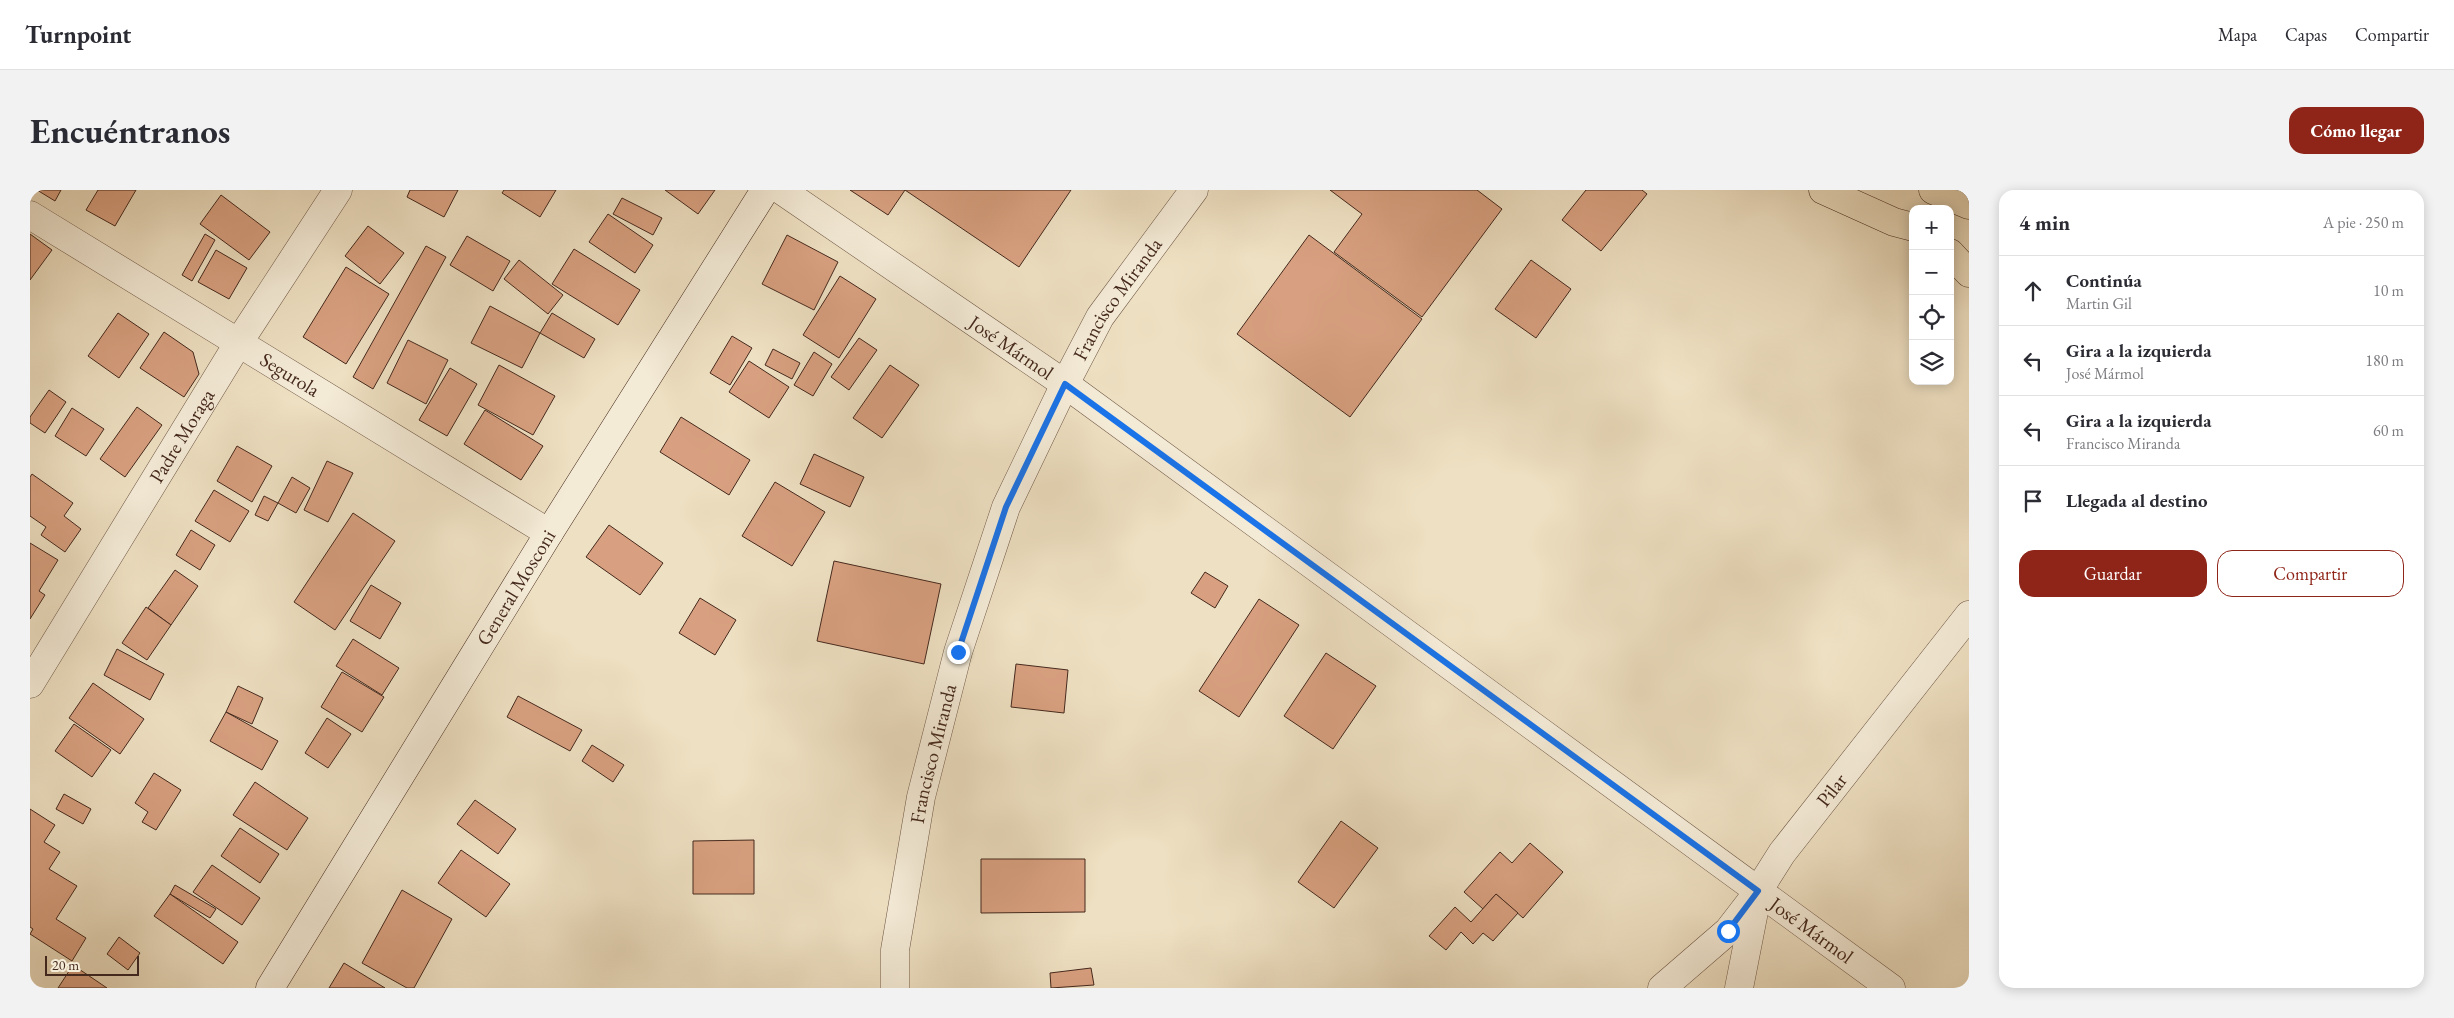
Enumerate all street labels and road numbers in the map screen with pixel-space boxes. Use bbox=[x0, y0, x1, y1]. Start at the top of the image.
street label: Francisco Miranda bbox=[1067, 232, 1168, 365]
street label: José Mármol bbox=[962, 308, 1059, 386]
street label: Segurola bbox=[255, 346, 325, 403]
street label: Padre Moraga bbox=[143, 384, 220, 488]
street label: General Mosconi bbox=[470, 524, 561, 650]
street label: Francisco Miranda bbox=[904, 681, 962, 825]
street label: Pilar bbox=[1810, 768, 1853, 812]
street label: José Mármol bbox=[1763, 890, 1859, 969]

